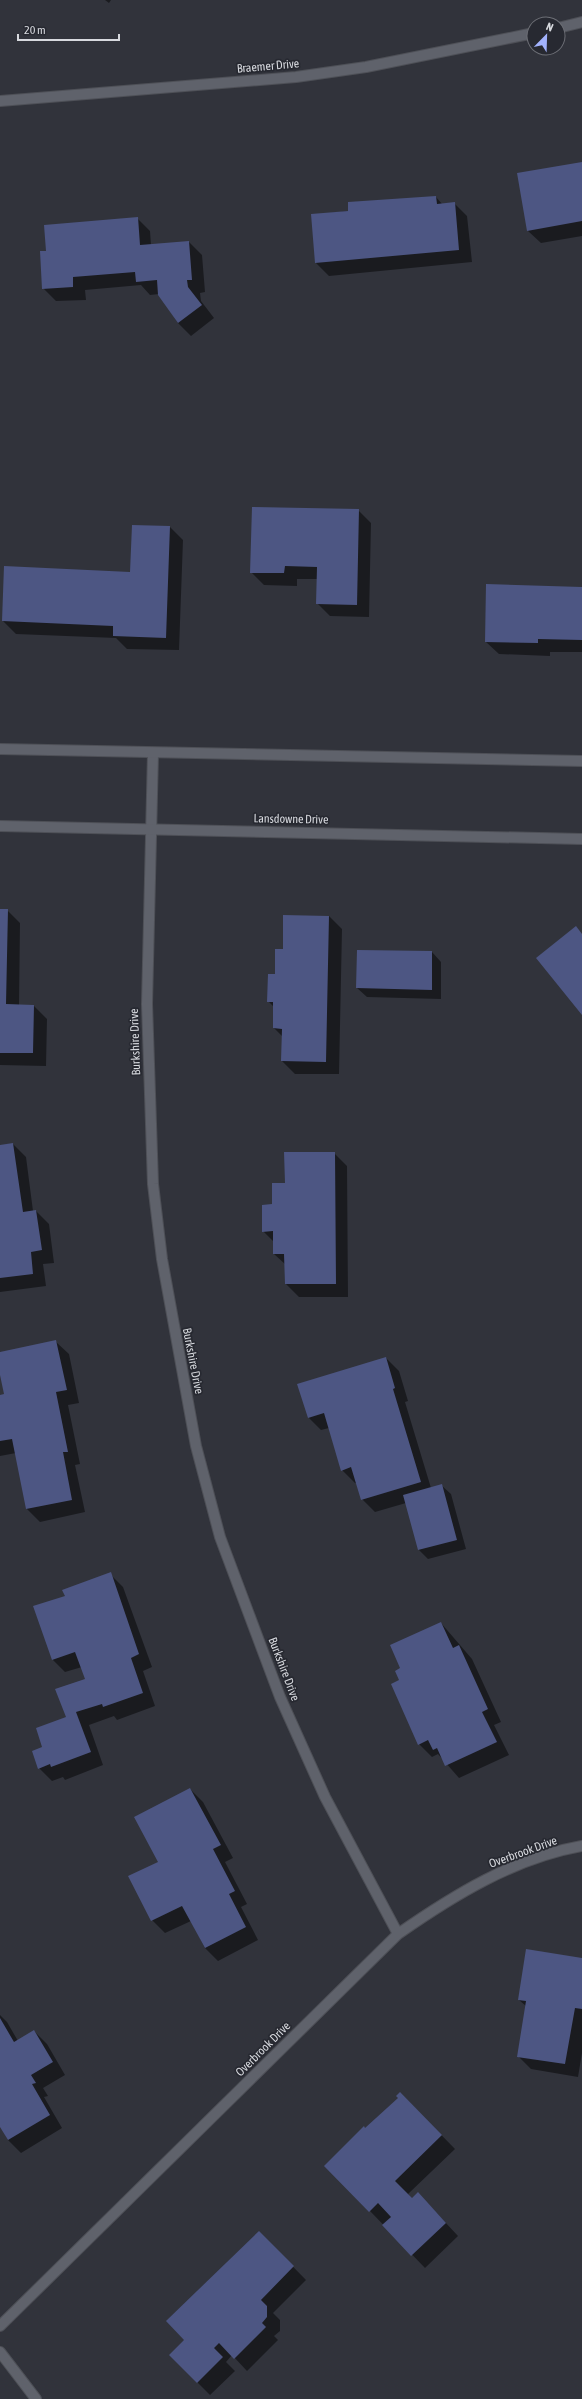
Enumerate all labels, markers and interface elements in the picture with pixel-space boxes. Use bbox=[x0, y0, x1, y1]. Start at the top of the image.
scale bar bbox=[18, 16, 119, 42]
north arrow bbox=[526, 16, 566, 56]
text: N bbox=[545, 20, 555, 34]
text: 20 m bbox=[24, 23, 46, 37]
street label: Braemer Drive bbox=[236, 56, 300, 76]
street label: Lansdowne Drive bbox=[253, 811, 329, 827]
street label: Burkshire Drive bbox=[127, 1008, 143, 1076]
street label: Burkshire Drive bbox=[180, 1327, 206, 1395]
street label: Burkshire Drive bbox=[265, 1635, 303, 1703]
street label: Overbrook Drive bbox=[487, 1833, 559, 1871]
street label: Overbrook Drive bbox=[233, 2019, 293, 2079]

